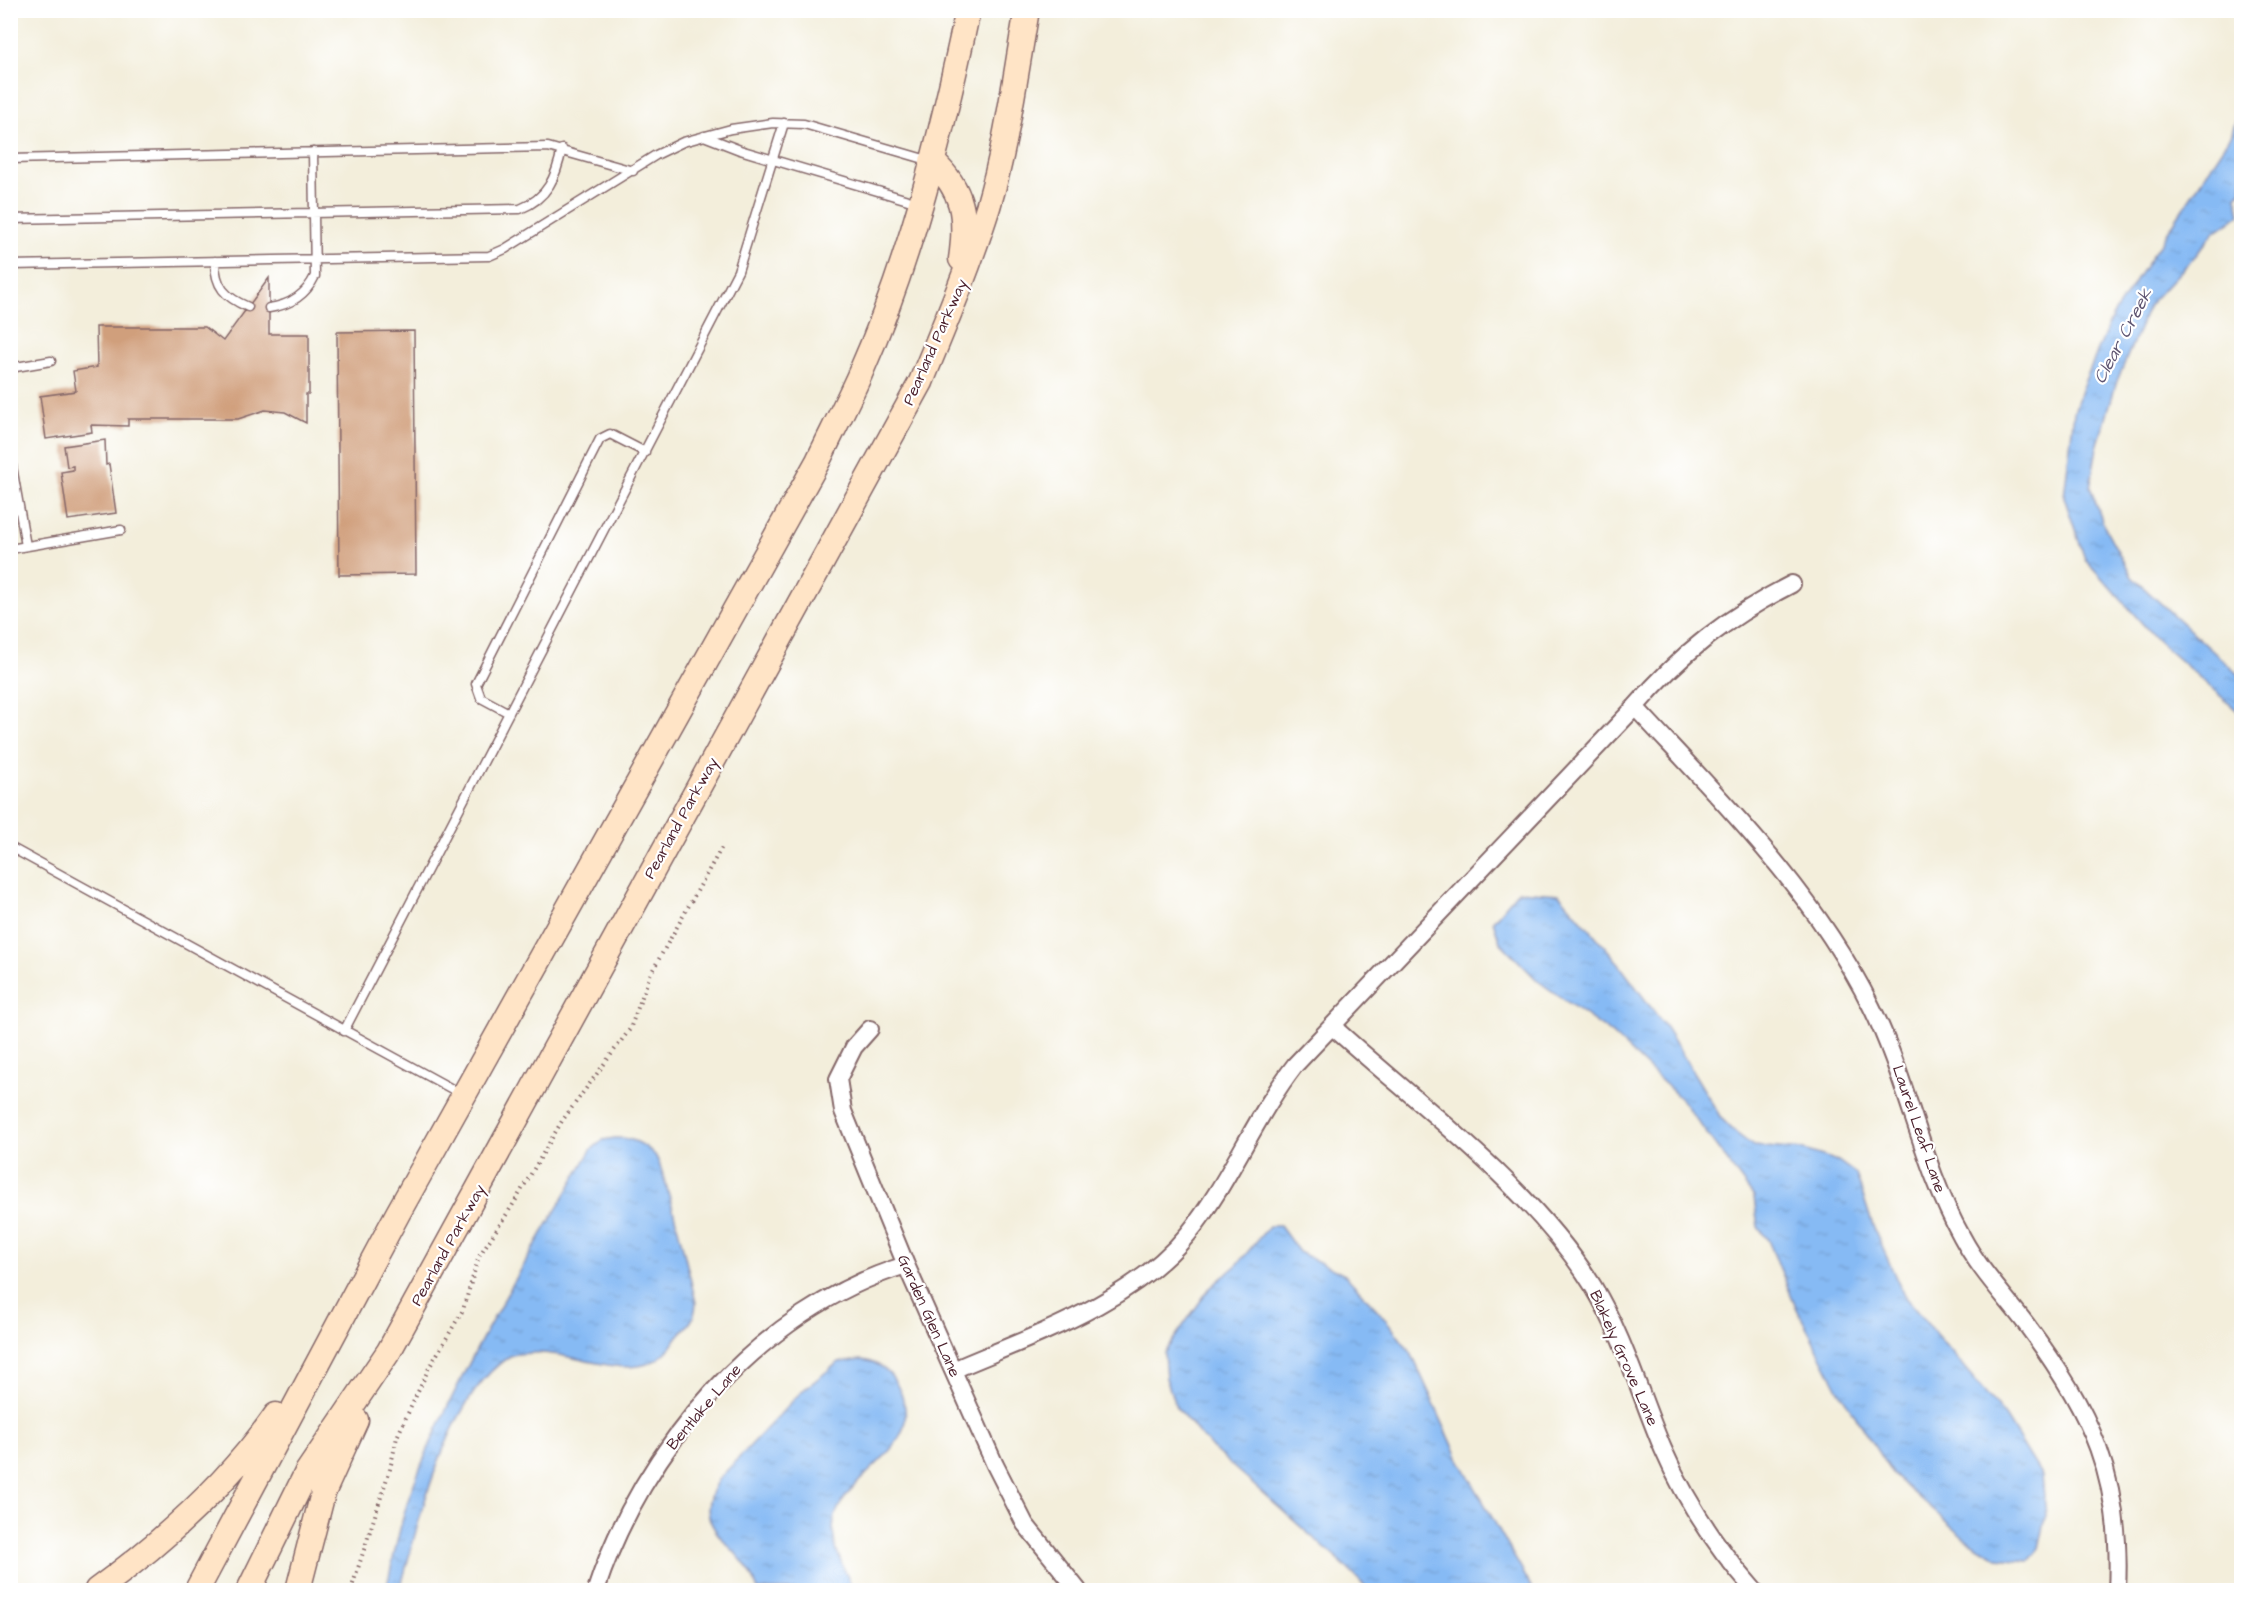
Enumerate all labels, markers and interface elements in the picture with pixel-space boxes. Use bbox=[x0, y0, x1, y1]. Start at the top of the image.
street label: Pearland Parkway bbox=[897, 275, 974, 409]
water label: Clear Creek bbox=[2087, 283, 2159, 388]
street label: Pearland Parkway bbox=[638, 753, 725, 883]
street label: Laurel Leaf Lane bbox=[1887, 1062, 1951, 1196]
street label: Pearland Parkway bbox=[405, 1180, 492, 1310]
street label: Garden Glen Lane bbox=[892, 1251, 966, 1381]
street label: Blakely Grove Lane bbox=[1583, 1287, 1664, 1430]
street label: Bentlake Lane bbox=[662, 1359, 747, 1455]

